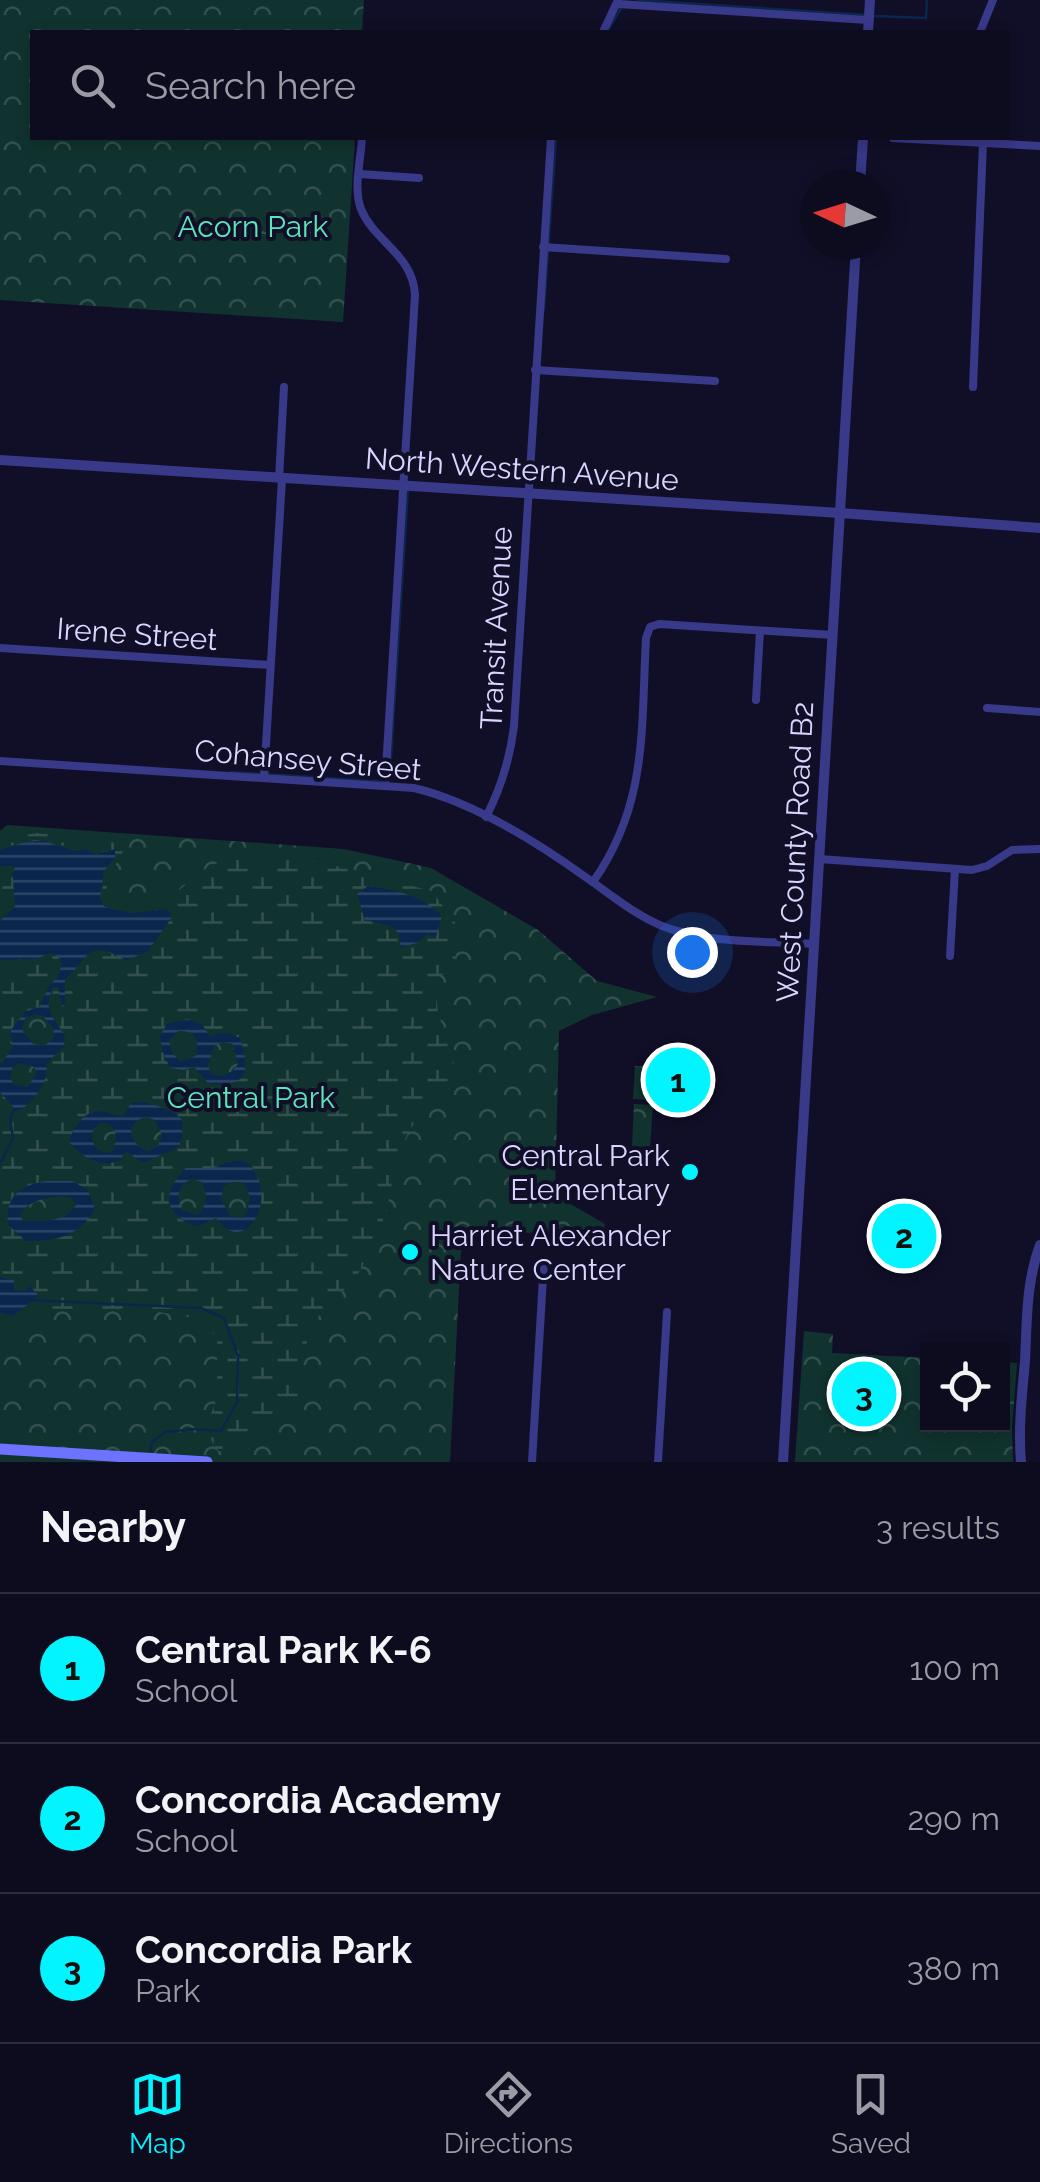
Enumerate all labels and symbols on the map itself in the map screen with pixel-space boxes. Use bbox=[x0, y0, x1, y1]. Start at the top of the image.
north arrow bbox=[800, 170, 890, 260]
park label: Acorn Park bbox=[178, 209, 329, 244]
street label: North Western Avenue bbox=[364, 441, 680, 497]
street label: Transit Avenue bbox=[473, 526, 519, 730]
street label: Irene Street bbox=[55, 611, 219, 657]
street label: West County Road B2 bbox=[770, 701, 820, 1003]
street label: Cohansey Street bbox=[193, 733, 423, 787]
your location bbox=[667, 927, 718, 978]
pin: 1 bbox=[646, 1042, 710, 1118]
park label: Central Park bbox=[167, 1080, 335, 1115]
place label: Central Park Elementary bbox=[501, 1138, 670, 1207]
marker: Central Park Elementary bbox=[679, 1161, 701, 1183]
pin: 2 bbox=[872, 1198, 936, 1274]
place label: Harriet Alexander Nature Center bbox=[430, 1218, 672, 1287]
marker: Harriet Alexander Nature Center bbox=[399, 1241, 421, 1263]
pin: 3 bbox=[832, 1356, 896, 1432]

